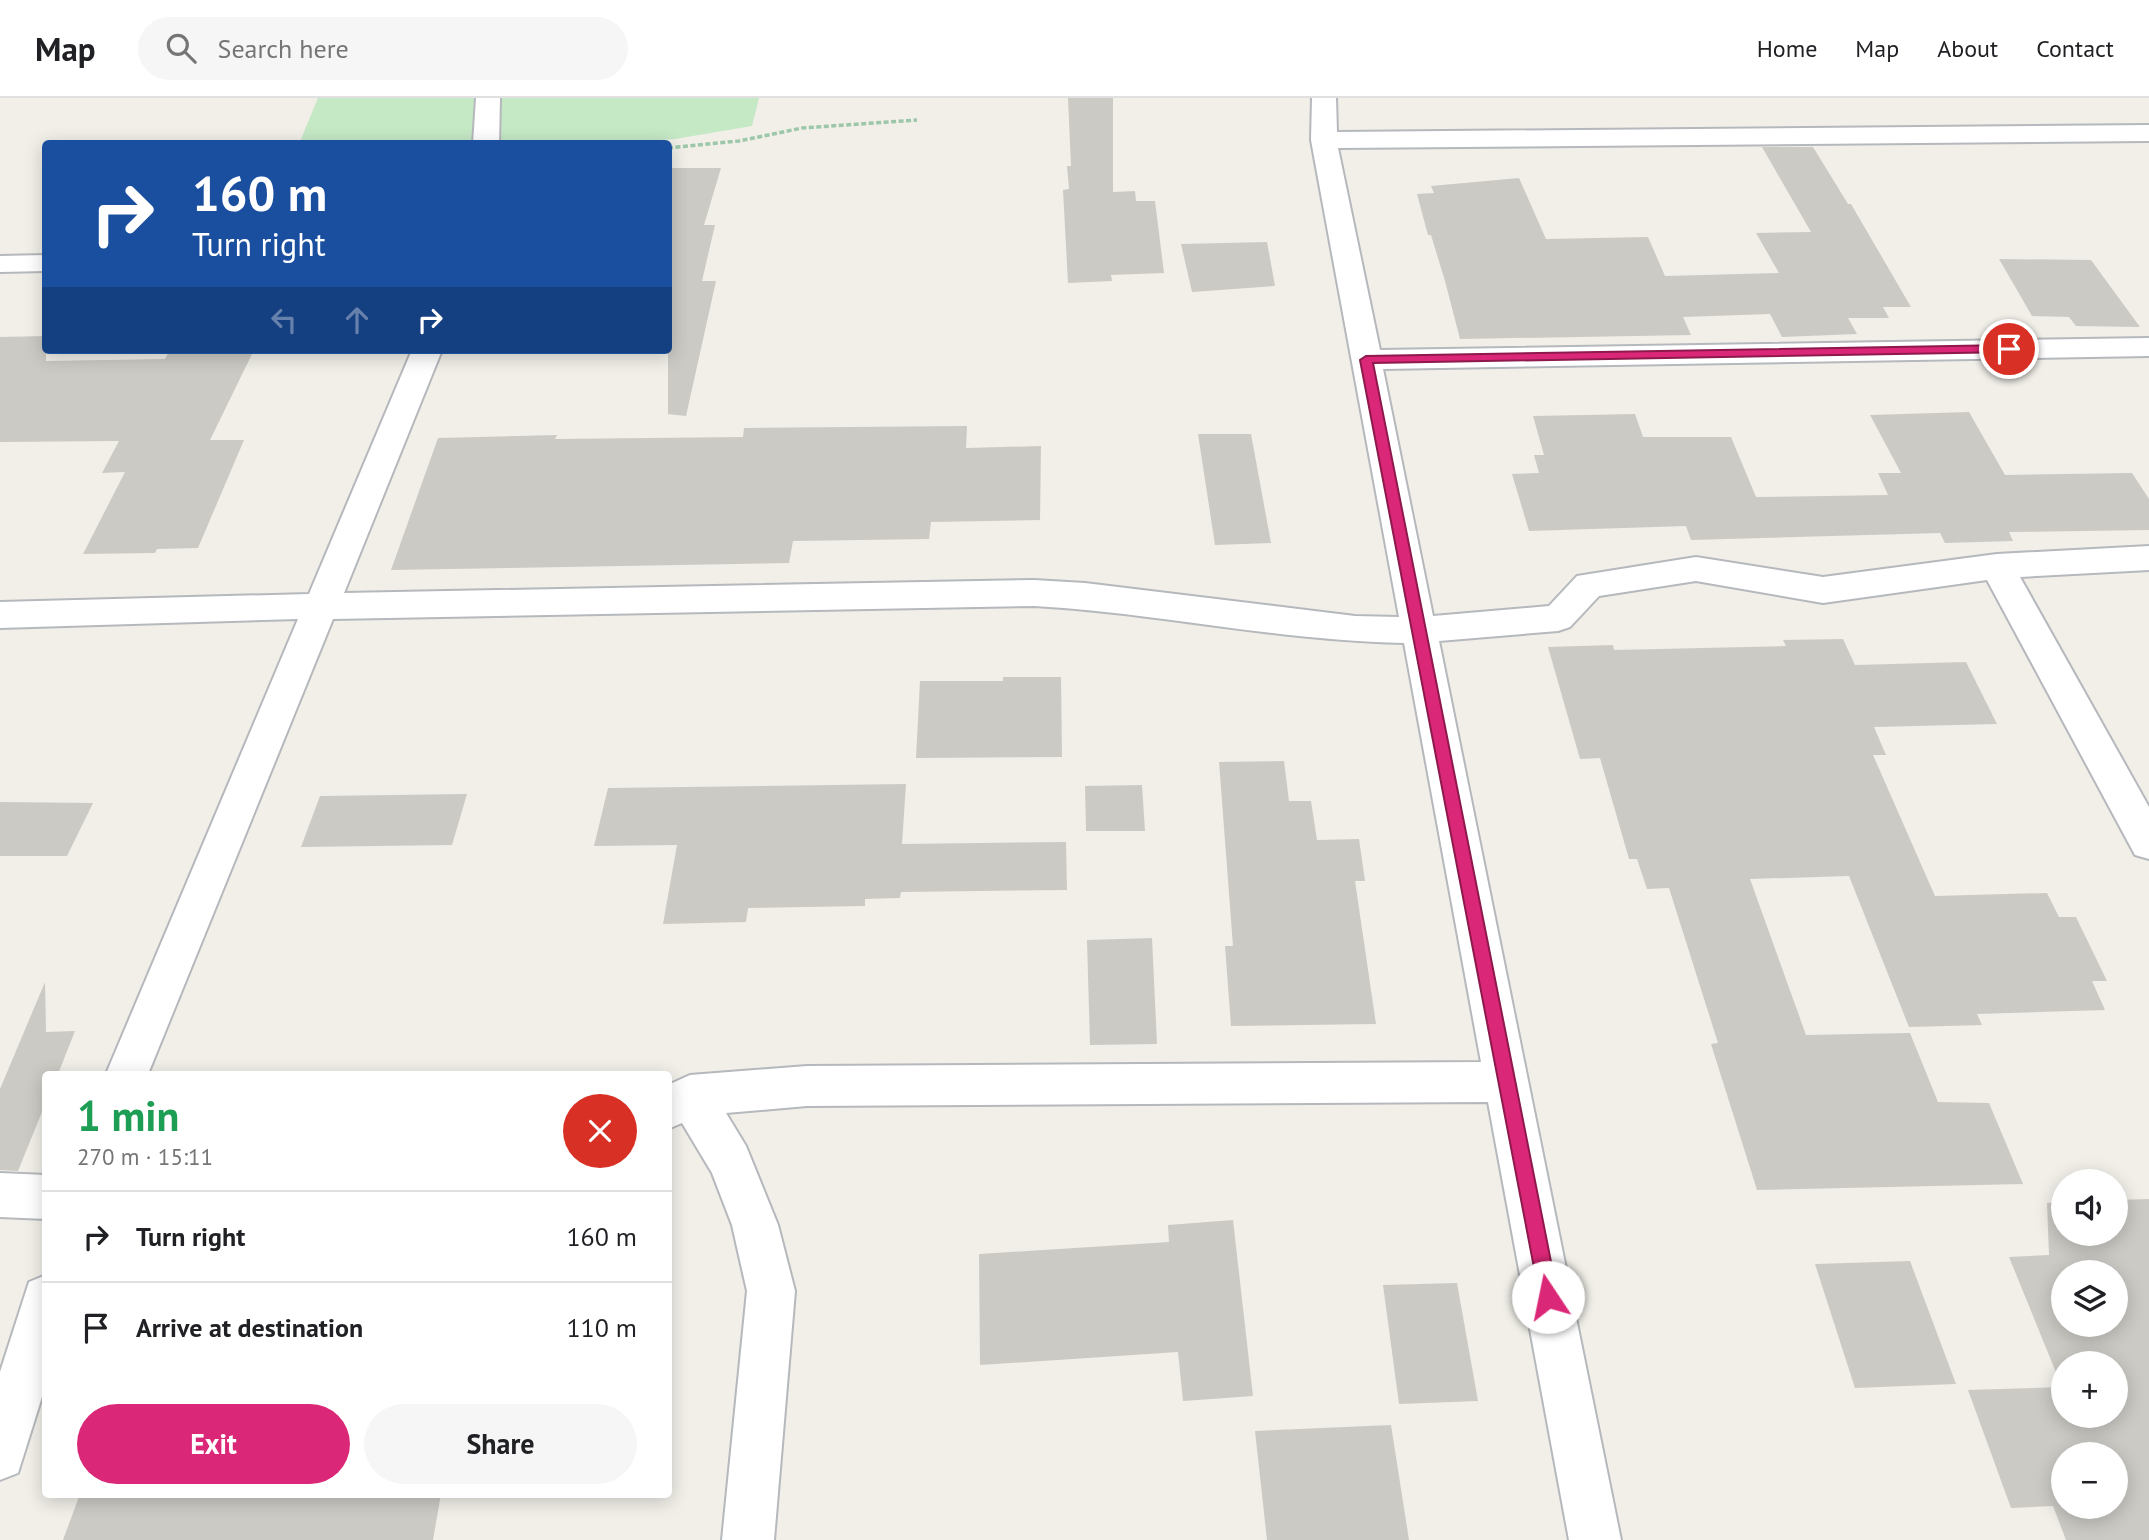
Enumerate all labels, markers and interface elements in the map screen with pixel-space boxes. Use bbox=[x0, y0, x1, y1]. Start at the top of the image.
search box bbox=[138, 17, 628, 80]
text: Map bbox=[35, 27, 96, 70]
icon: search bbox=[162, 29, 200, 67]
text: Search here bbox=[218, 32, 349, 65]
text: Home bbox=[1757, 33, 1817, 64]
text: Map bbox=[1855, 33, 1899, 64]
text: About bbox=[1937, 33, 1998, 64]
text: Contact bbox=[2036, 33, 2114, 64]
text: 160 m bbox=[192, 161, 327, 225]
icon: right bbox=[77, 168, 168, 259]
text: Turn right bbox=[192, 223, 326, 265]
icon: left bbox=[265, 301, 303, 339]
icon: ahead bbox=[338, 301, 376, 339]
icon: right bbox=[411, 301, 449, 339]
pin bbox=[1979, 319, 2039, 379]
icon: arrive bbox=[1990, 330, 2028, 368]
text: 1 min bbox=[77, 1088, 179, 1143]
button: close bbox=[563, 1094, 637, 1168]
text: 270 m · 15:11 bbox=[77, 1142, 213, 1171]
map controls bbox=[2051, 1169, 2128, 1519]
button: sound bbox=[2051, 1169, 2128, 1246]
icon: right bbox=[77, 1218, 115, 1256]
text: Turn right bbox=[136, 1220, 245, 1253]
text: 160 m bbox=[566, 1220, 637, 1253]
position arrow bbox=[1511, 1260, 1585, 1334]
button: layers bbox=[2051, 1260, 2128, 1337]
icon: arrive bbox=[77, 1309, 115, 1347]
text: Arrive at destination bbox=[136, 1311, 363, 1344]
text: 110 m bbox=[566, 1311, 637, 1344]
button: + bbox=[2051, 1351, 2128, 1428]
button: Exit bbox=[77, 1404, 350, 1484]
button: Share bbox=[364, 1404, 637, 1484]
button: − bbox=[2051, 1442, 2128, 1519]

